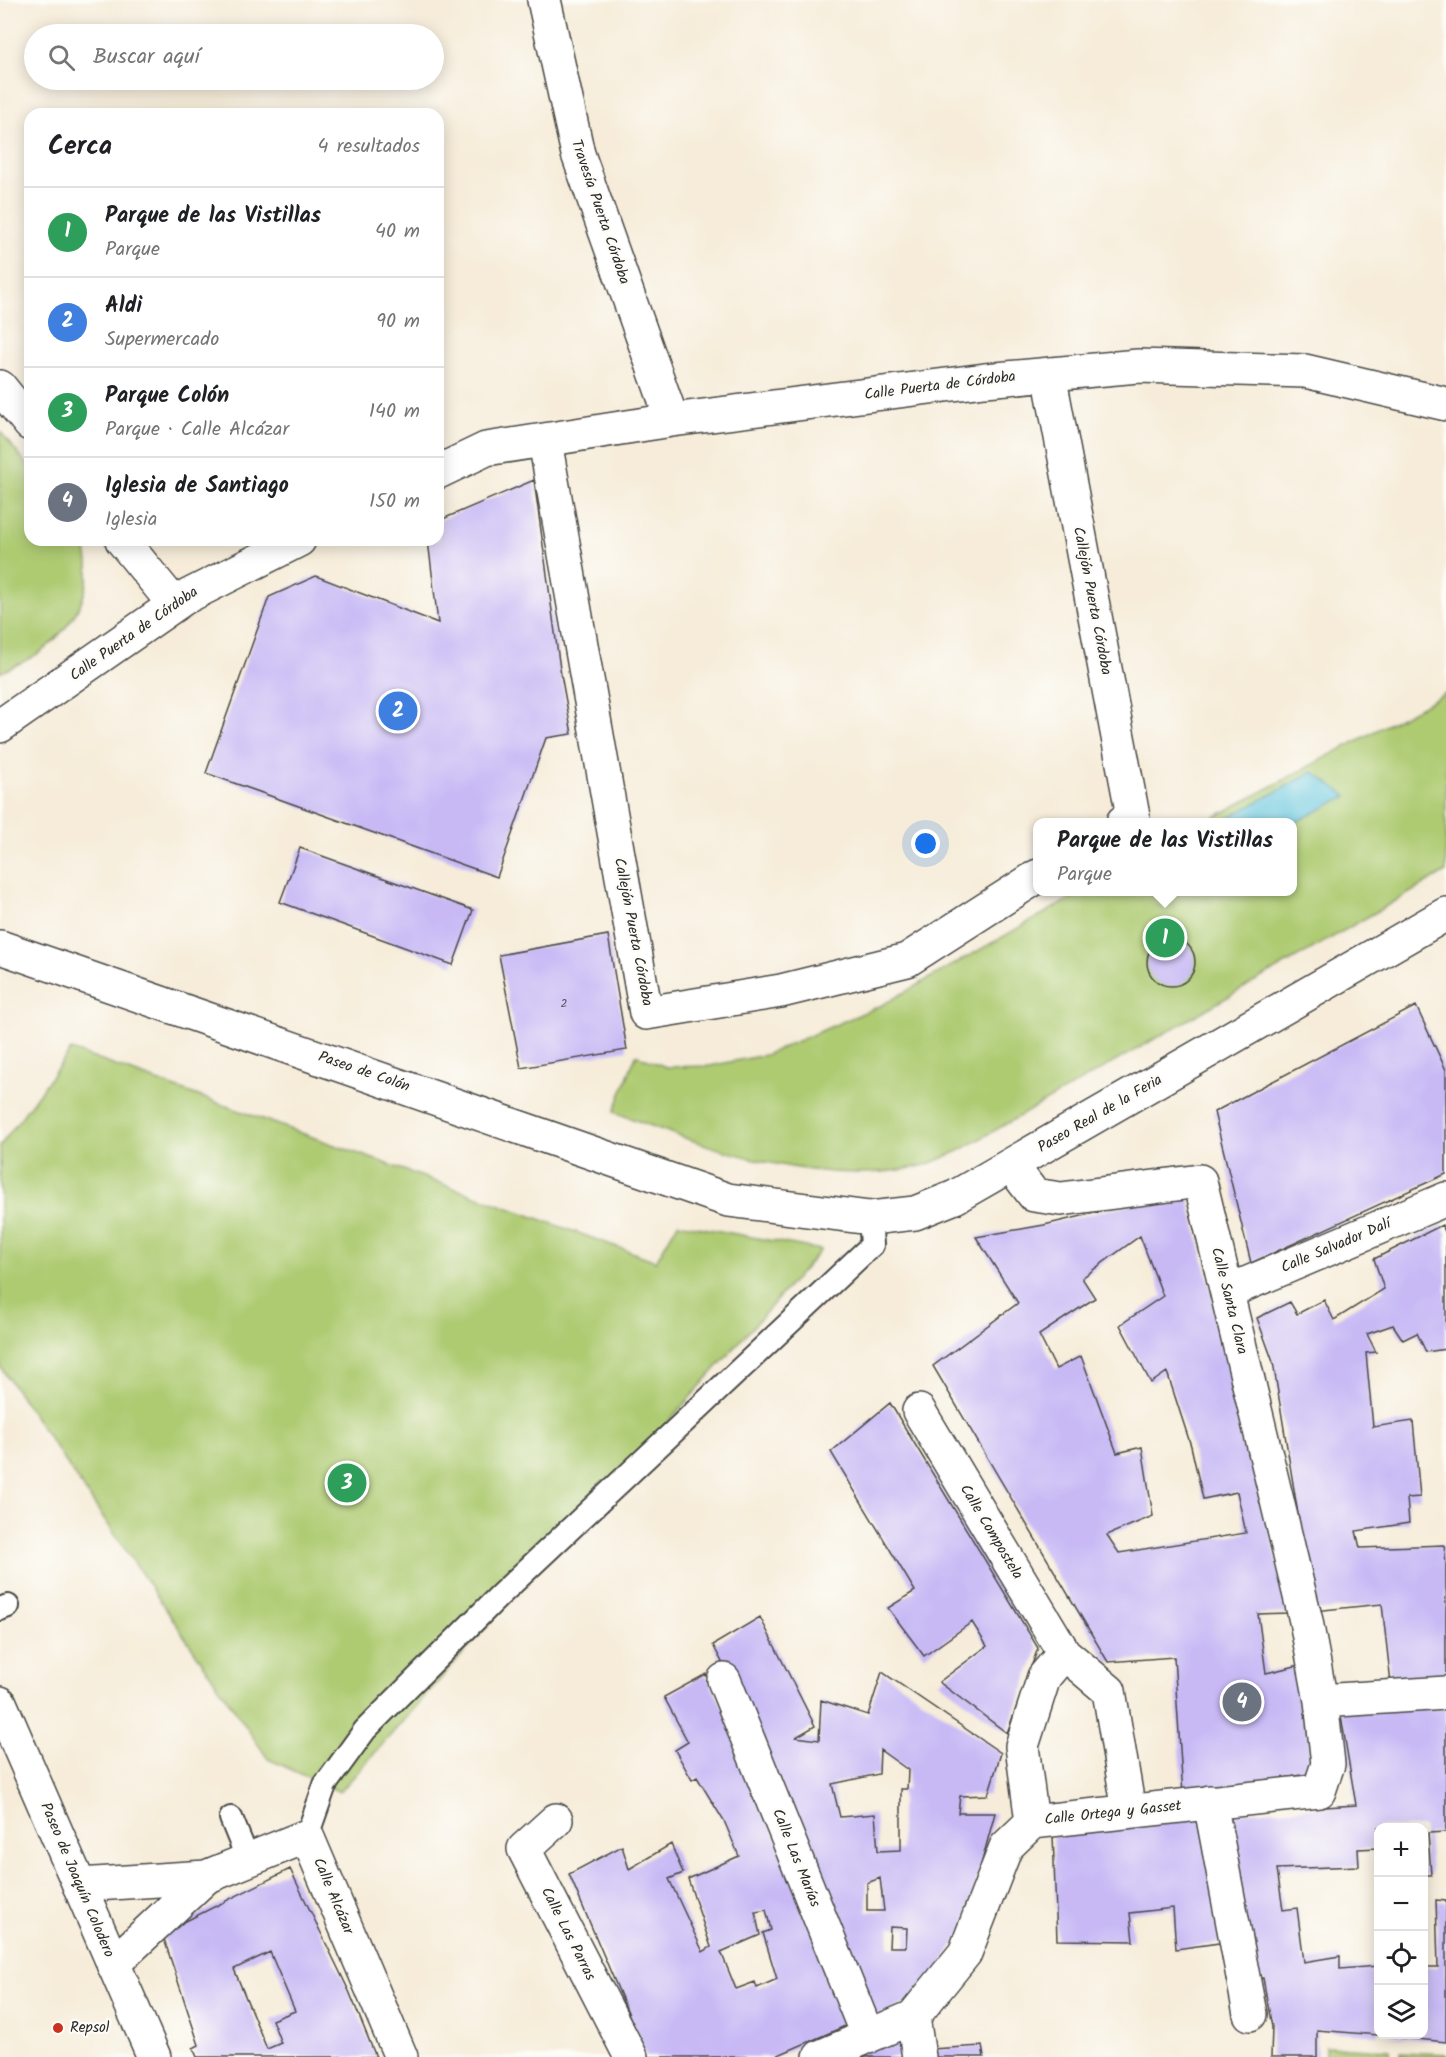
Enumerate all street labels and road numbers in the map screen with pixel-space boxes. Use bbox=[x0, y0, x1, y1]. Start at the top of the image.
street label: Travesía Puerta Córdoba bbox=[564, 136, 636, 288]
street label: Calle Puerta de Córdoba bbox=[863, 365, 1017, 407]
street label: Callejón Puerta Córdoba bbox=[1066, 525, 1118, 677]
street label: Calle Puerta de Córdoba bbox=[65, 581, 203, 687]
street label: Callejón Puerta Córdoba bbox=[607, 856, 659, 1008]
street label: Paseo de Colón bbox=[315, 1045, 413, 1099]
street label: Paseo Real de la Feria bbox=[1033, 1068, 1167, 1160]
street label: Calle Salvador Dalí bbox=[1277, 1211, 1397, 1280]
street label: Calle Santa Clara bbox=[1204, 1245, 1254, 1357]
street label: Calle Compostela bbox=[953, 1480, 1029, 1584]
street label: Calle Ortega y Gasset bbox=[1043, 1794, 1183, 1832]
street label: Paseo de Joaquín Colodero bbox=[33, 1799, 121, 1961]
street label: Calle Las Marías bbox=[765, 1805, 827, 1912]
street label: Calle Alcázar bbox=[306, 1854, 360, 1939]
street label: Calle Las Parras bbox=[534, 1883, 602, 1986]

